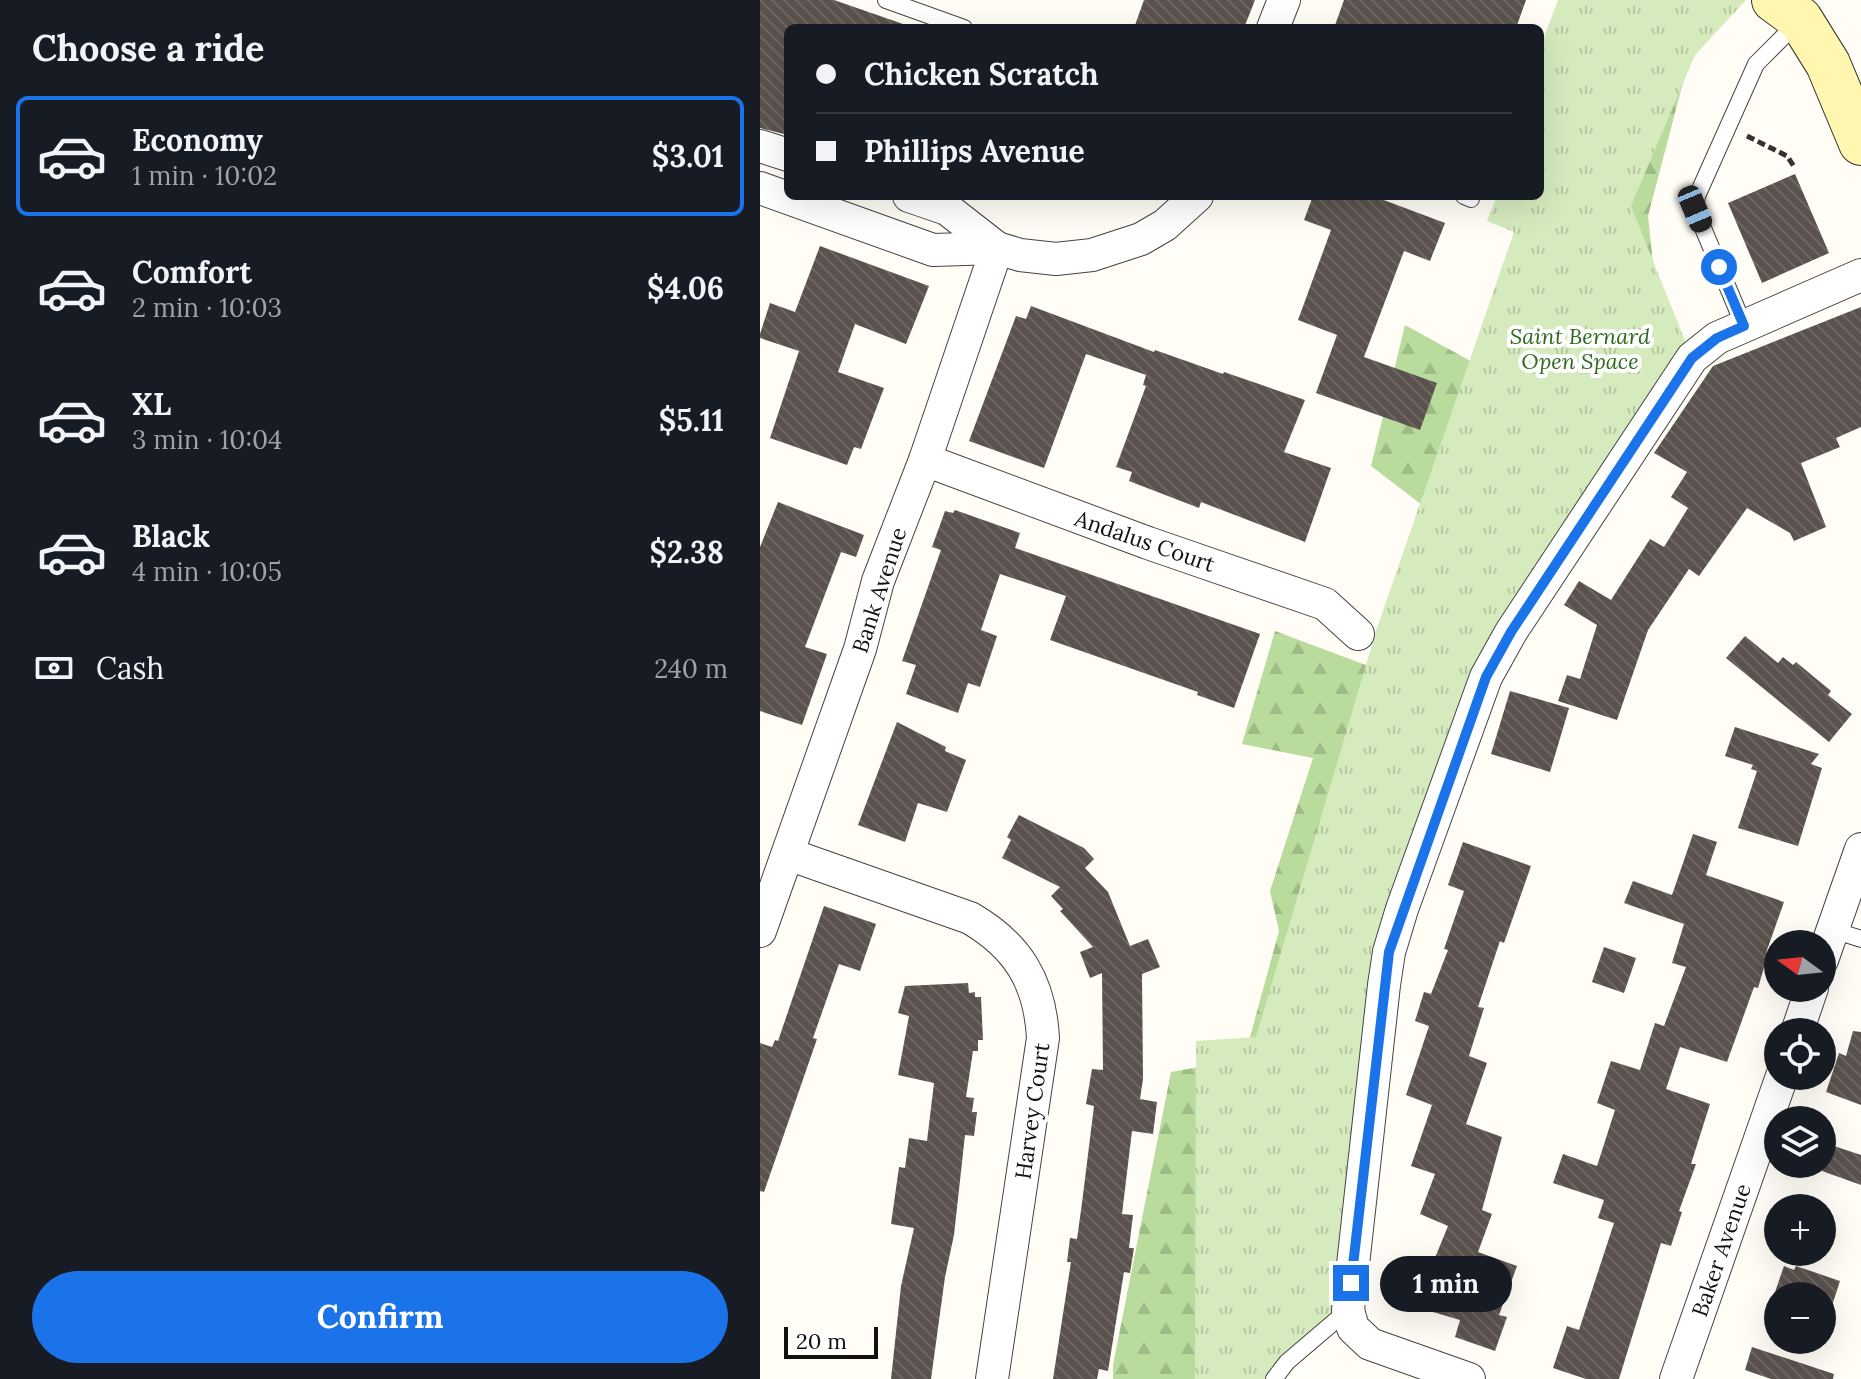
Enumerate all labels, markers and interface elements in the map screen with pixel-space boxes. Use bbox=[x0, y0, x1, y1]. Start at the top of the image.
text: Choose a ride bbox=[32, 25, 264, 71]
text: Chicken Scratch bbox=[864, 55, 1099, 93]
icon: car bbox=[36, 120, 108, 192]
text: Economy bbox=[132, 121, 263, 159]
text: Phillips Avenue bbox=[864, 132, 1085, 170]
text: $3.01 bbox=[652, 137, 724, 175]
text: 1 min · 10:02 bbox=[132, 159, 277, 192]
car bbox=[1675, 182, 1715, 236]
route start bbox=[1701, 249, 1737, 285]
icon: car bbox=[36, 252, 108, 324]
text: Comfort bbox=[132, 253, 252, 291]
text: $4.06 bbox=[647, 269, 724, 307]
text: 2 min · 10:03 bbox=[132, 291, 282, 324]
park label: Saint Bernard Open Space bbox=[1510, 322, 1651, 375]
icon: car bbox=[36, 384, 108, 456]
text: XL bbox=[132, 385, 171, 423]
text: $5.11 bbox=[659, 401, 724, 439]
text: 3 min · 10:04 bbox=[132, 423, 282, 456]
street label: Andalus Court bbox=[1070, 504, 1219, 578]
icon: car bbox=[36, 516, 108, 588]
text: Black bbox=[132, 517, 210, 555]
street label: Bank Avenue bbox=[845, 523, 913, 656]
text: $2.38 bbox=[649, 533, 724, 571]
text: 4 min · 10:05 bbox=[132, 555, 282, 588]
icon: cash bbox=[32, 646, 76, 690]
text: Cash bbox=[96, 649, 164, 687]
text: 240 m bbox=[654, 652, 728, 685]
north arrow bbox=[1764, 930, 1836, 1002]
map controls bbox=[1764, 930, 1836, 1354]
button: locate bbox=[1764, 1018, 1836, 1090]
street label: Harvey Court bbox=[1009, 1040, 1056, 1181]
button: layers bbox=[1764, 1106, 1836, 1178]
street label: Baker Avenue bbox=[1685, 1180, 1757, 1320]
button: + bbox=[1764, 1194, 1836, 1266]
callout: 1 min bbox=[1379, 1255, 1511, 1311]
route end bbox=[1333, 1265, 1369, 1301]
text: 1 min bbox=[1413, 1267, 1479, 1300]
button: Confirm bbox=[32, 1271, 728, 1363]
button: − bbox=[1764, 1282, 1836, 1354]
scale bar bbox=[784, 1323, 878, 1359]
text: 20 m bbox=[796, 1327, 847, 1355]

